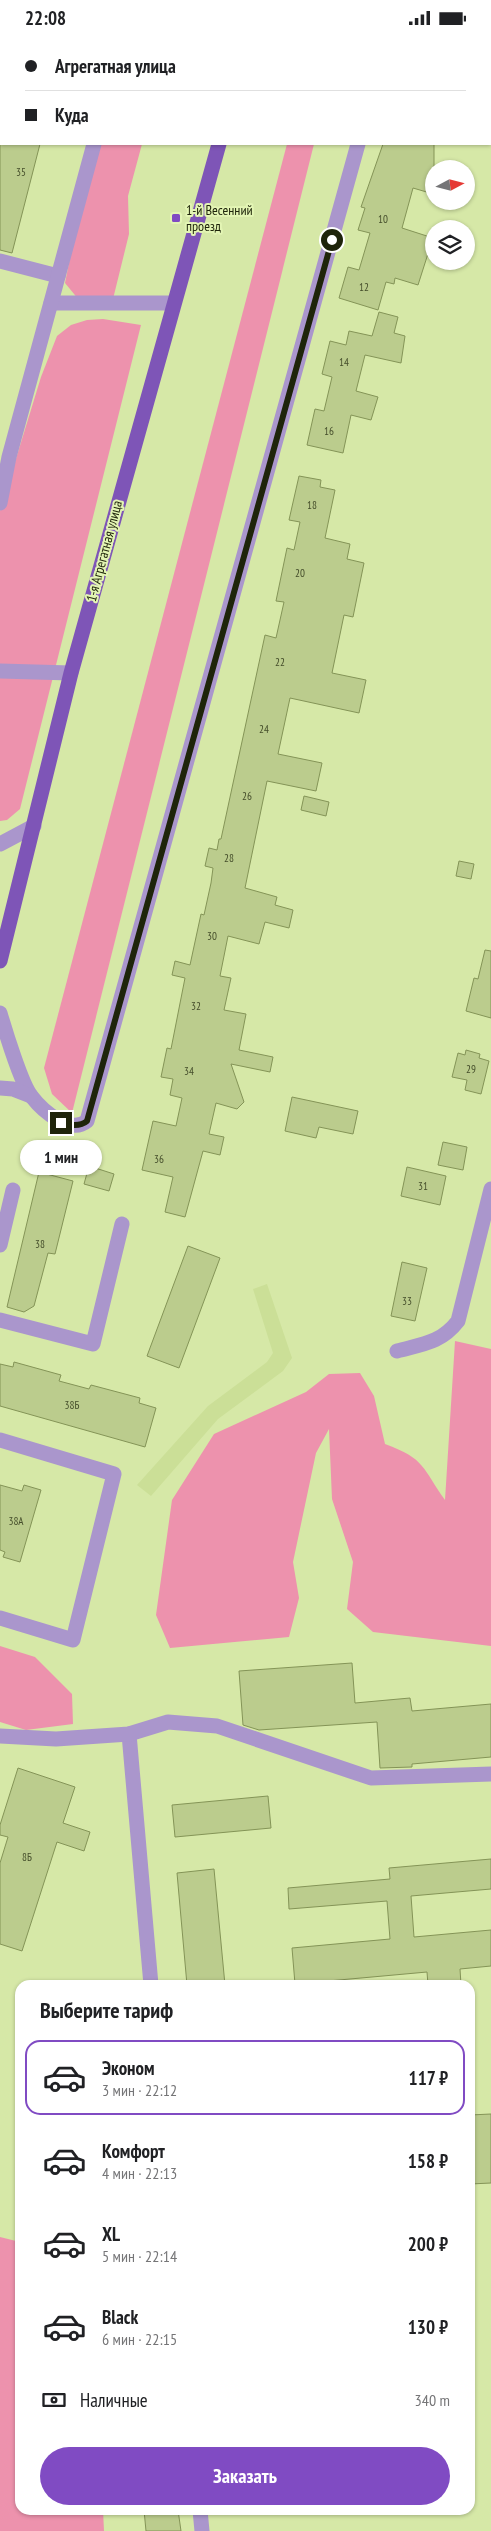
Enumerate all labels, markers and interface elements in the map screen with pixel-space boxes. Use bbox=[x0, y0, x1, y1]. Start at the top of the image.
text: 22:08 bbox=[25, 6, 66, 30]
text: Агрегатная улица bbox=[55, 54, 176, 78]
text: Куда bbox=[55, 103, 89, 127]
north arrow bbox=[425, 160, 475, 210]
map controls bbox=[425, 160, 475, 270]
house number: 35 bbox=[16, 165, 26, 179]
place label: 1-й Весенний проезд bbox=[186, 201, 253, 235]
marker: 1-й Весенний проезд bbox=[170, 212, 182, 224]
house number: 10 bbox=[378, 212, 388, 226]
button: layers bbox=[425, 220, 475, 270]
route start bbox=[321, 229, 343, 251]
house number: 12 bbox=[359, 280, 369, 294]
house number: 14 bbox=[339, 355, 349, 369]
house number: 16 bbox=[324, 424, 334, 438]
street label: 1-я Агрегатная улица bbox=[82, 498, 126, 604]
house number: 18 bbox=[307, 498, 317, 512]
house number: 20 bbox=[295, 566, 305, 580]
house number: 22 bbox=[275, 655, 285, 669]
house number: 24 bbox=[259, 722, 269, 736]
house number: 26 bbox=[242, 789, 252, 803]
house number: 28 bbox=[224, 851, 234, 865]
house number: 30 bbox=[207, 929, 217, 943]
house number: 32 bbox=[191, 999, 201, 1013]
house number: 29 bbox=[466, 1062, 476, 1076]
house number: 34 bbox=[184, 1064, 194, 1078]
route end bbox=[50, 1112, 72, 1134]
callout: 1 мин bbox=[20, 1141, 102, 1175]
text: 1 мин bbox=[44, 1147, 78, 1167]
house number: 36 bbox=[154, 1152, 164, 1166]
house number: 31 bbox=[418, 1179, 428, 1193]
house number: 38 bbox=[35, 1237, 45, 1251]
house number: 33 bbox=[402, 1294, 412, 1308]
house number: 38Б bbox=[65, 1398, 80, 1412]
house number: 38А bbox=[8, 1514, 24, 1528]
house number: 8Б bbox=[22, 1850, 32, 1864]
text: Выберите тариф bbox=[40, 1996, 173, 2024]
icon: car bbox=[42, 2055, 87, 2100]
text: Эконом bbox=[102, 2056, 155, 2080]
text: 117 ₽ bbox=[409, 2066, 448, 2090]
text: 3 мин · 22:12 bbox=[102, 2080, 177, 2100]
icon: car bbox=[42, 2138, 87, 2183]
text: Комфорт bbox=[102, 2139, 165, 2163]
text: 158 ₽ bbox=[408, 2149, 448, 2173]
text: 4 мин · 22:13 bbox=[102, 2163, 177, 2183]
icon: car bbox=[42, 2221, 87, 2266]
text: XL bbox=[102, 2222, 120, 2246]
text: 200 ₽ bbox=[408, 2232, 448, 2256]
text: 5 мин · 22:14 bbox=[102, 2246, 177, 2266]
icon: car bbox=[42, 2304, 87, 2349]
text: Black bbox=[102, 2305, 138, 2329]
text: 130 ₽ bbox=[408, 2315, 448, 2339]
text: 6 мин · 22:15 bbox=[102, 2329, 177, 2349]
icon: cash bbox=[40, 2386, 68, 2414]
text: Наличные bbox=[80, 2388, 148, 2412]
text: 340 m bbox=[415, 2390, 450, 2410]
button: Заказать bbox=[40, 2447, 450, 2505]

